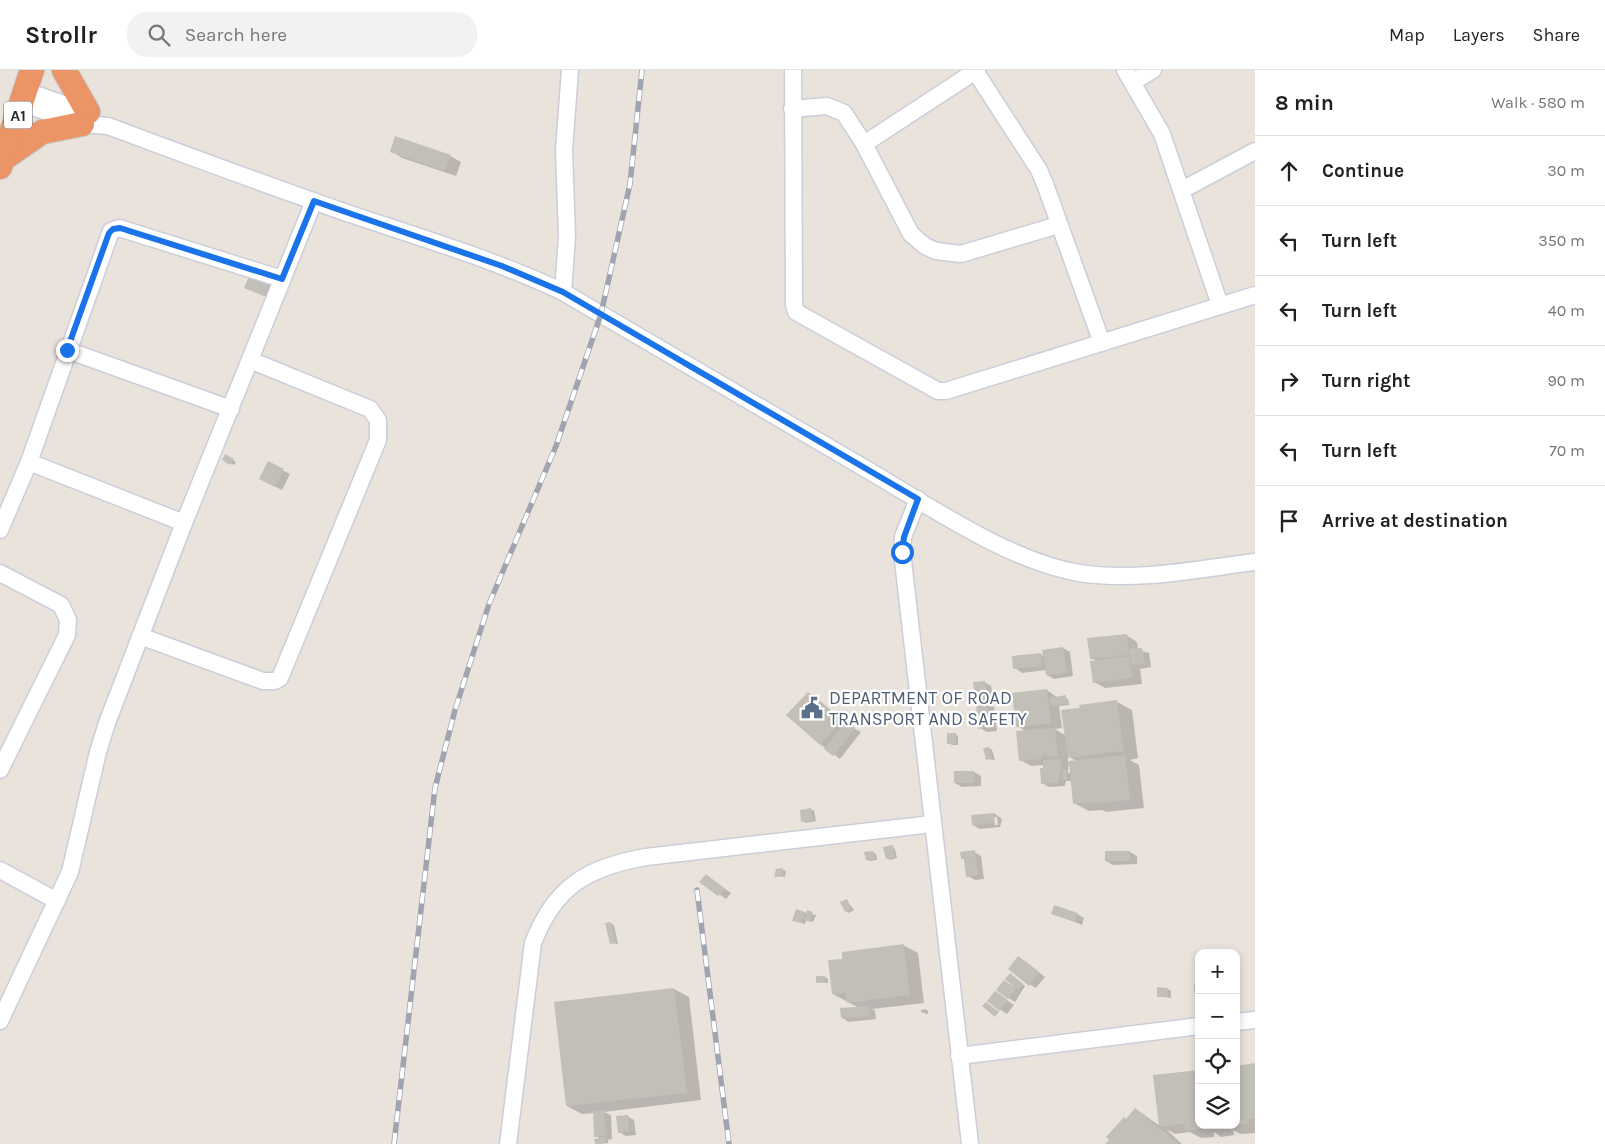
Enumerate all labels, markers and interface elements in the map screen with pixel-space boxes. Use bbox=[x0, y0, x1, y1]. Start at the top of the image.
search box bbox=[127, 12, 477, 57]
text: Strollr bbox=[25, 21, 97, 49]
icon: search bbox=[145, 21, 173, 49]
text: Search here bbox=[185, 24, 287, 46]
text: Map bbox=[1389, 24, 1425, 46]
text: Layers bbox=[1453, 24, 1505, 46]
text: Share bbox=[1533, 24, 1580, 46]
text: 8 min bbox=[1275, 91, 1334, 115]
text: Walk · 580 m bbox=[1491, 93, 1585, 112]
road number: A1 bbox=[4, 102, 32, 128]
icon: ahead bbox=[1275, 157, 1303, 185]
text: Continue bbox=[1322, 160, 1404, 182]
text: 30 m bbox=[1547, 161, 1585, 180]
icon: left bbox=[1275, 227, 1303, 255]
text: Turn left bbox=[1322, 230, 1397, 252]
text: 350 m bbox=[1538, 231, 1585, 250]
icon: left bbox=[1275, 297, 1303, 325]
text: Turn left bbox=[1322, 300, 1397, 322]
text: 40 m bbox=[1548, 301, 1585, 320]
route end bbox=[56, 339, 79, 362]
icon: right bbox=[1275, 367, 1303, 395]
text: Turn right bbox=[1322, 370, 1411, 392]
text: 90 m bbox=[1547, 371, 1585, 390]
icon: left bbox=[1275, 437, 1303, 465]
text: Turn left bbox=[1322, 440, 1397, 462]
text: 70 m bbox=[1549, 441, 1585, 460]
icon: arrive bbox=[1275, 507, 1303, 535]
text: Arrive at destination bbox=[1322, 510, 1508, 532]
route start bbox=[891, 541, 914, 564]
place label: DEPARTMENT OF ROAD TRANSPORT AND SAFETY bbox=[829, 687, 1027, 730]
public building icon: DEPARTMENT OF ROAD TRANSPORT AND SAFETY bbox=[799, 695, 825, 721]
map controls bbox=[1195, 949, 1240, 1129]
button: + bbox=[1195, 949, 1240, 994]
button: − bbox=[1195, 994, 1240, 1039]
button: locate bbox=[1195, 1039, 1240, 1084]
button: layers bbox=[1195, 1084, 1240, 1129]

